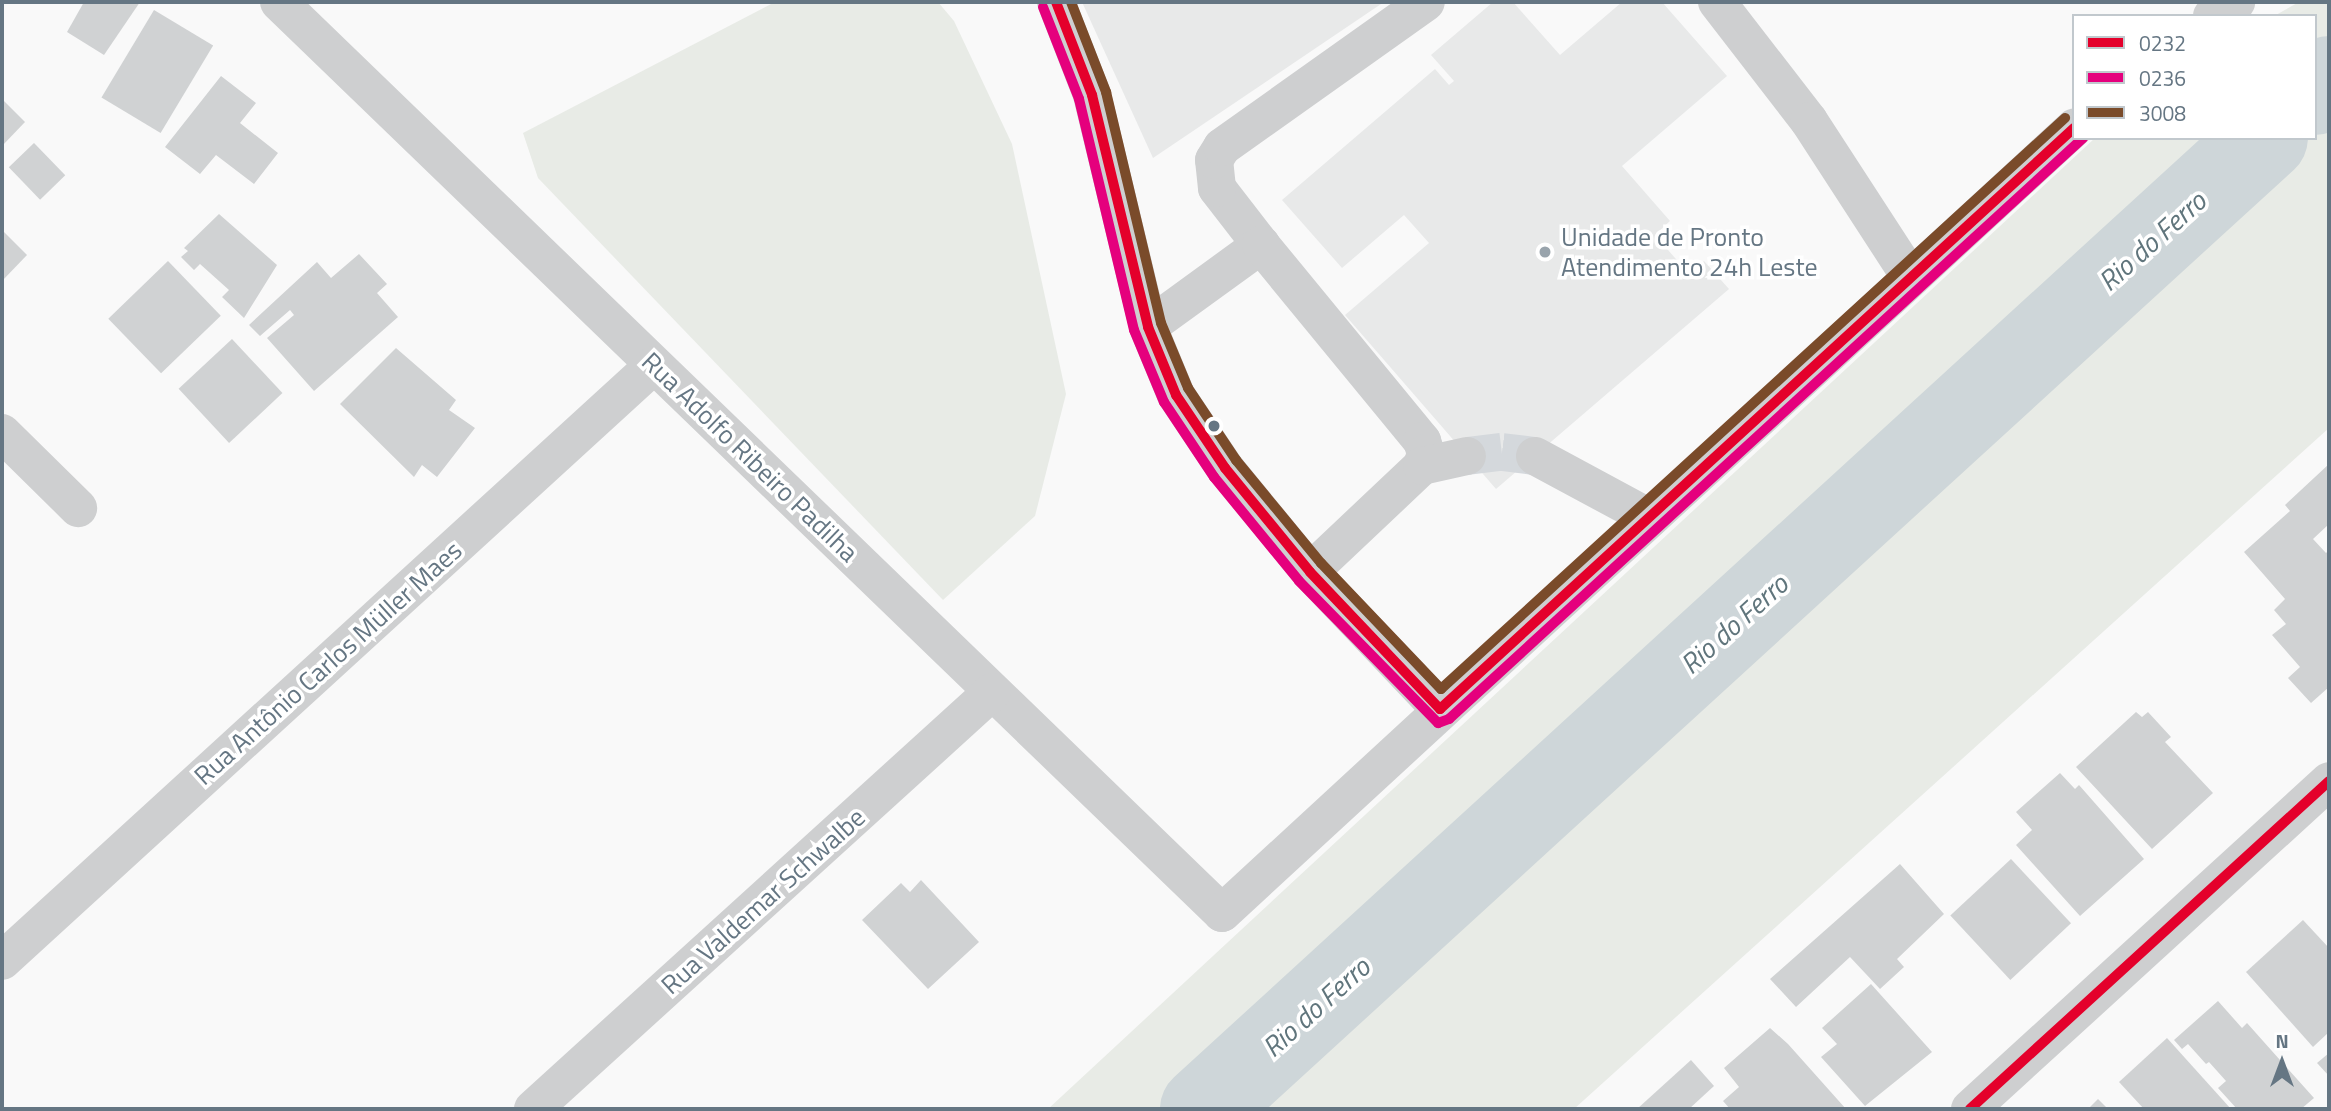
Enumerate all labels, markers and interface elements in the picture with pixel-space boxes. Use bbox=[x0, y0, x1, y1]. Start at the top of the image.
legend bbox=[2072, 14, 2317, 140]
text: 0232 bbox=[2139, 27, 2186, 59]
text: 0236 bbox=[2139, 62, 2186, 94]
text: 3008 bbox=[2139, 97, 2186, 129]
water label: Rio do Ferro bbox=[2091, 184, 2213, 298]
place label: Unidade de Pronto Atendimento 24h Leste bbox=[1561, 221, 1818, 282]
marker: Unidade de Pronto Atendimento 24h Leste bbox=[1535, 242, 1555, 262]
street label: Rua Adolfo Ribeiro Padilha bbox=[635, 346, 865, 568]
unlabelled marker bbox=[1207, 419, 1221, 433]
street label: Rua Antônio Carlos Müller Maes bbox=[188, 535, 468, 791]
water label: Rio do Ferro bbox=[1673, 567, 1795, 681]
street label: Rua Valdemar Schwalbe bbox=[655, 801, 871, 1001]
water label: Rio do Ferro bbox=[1255, 950, 1377, 1064]
text: N bbox=[2275, 1026, 2289, 1055]
north arrow bbox=[2247, 1027, 2317, 1097]

